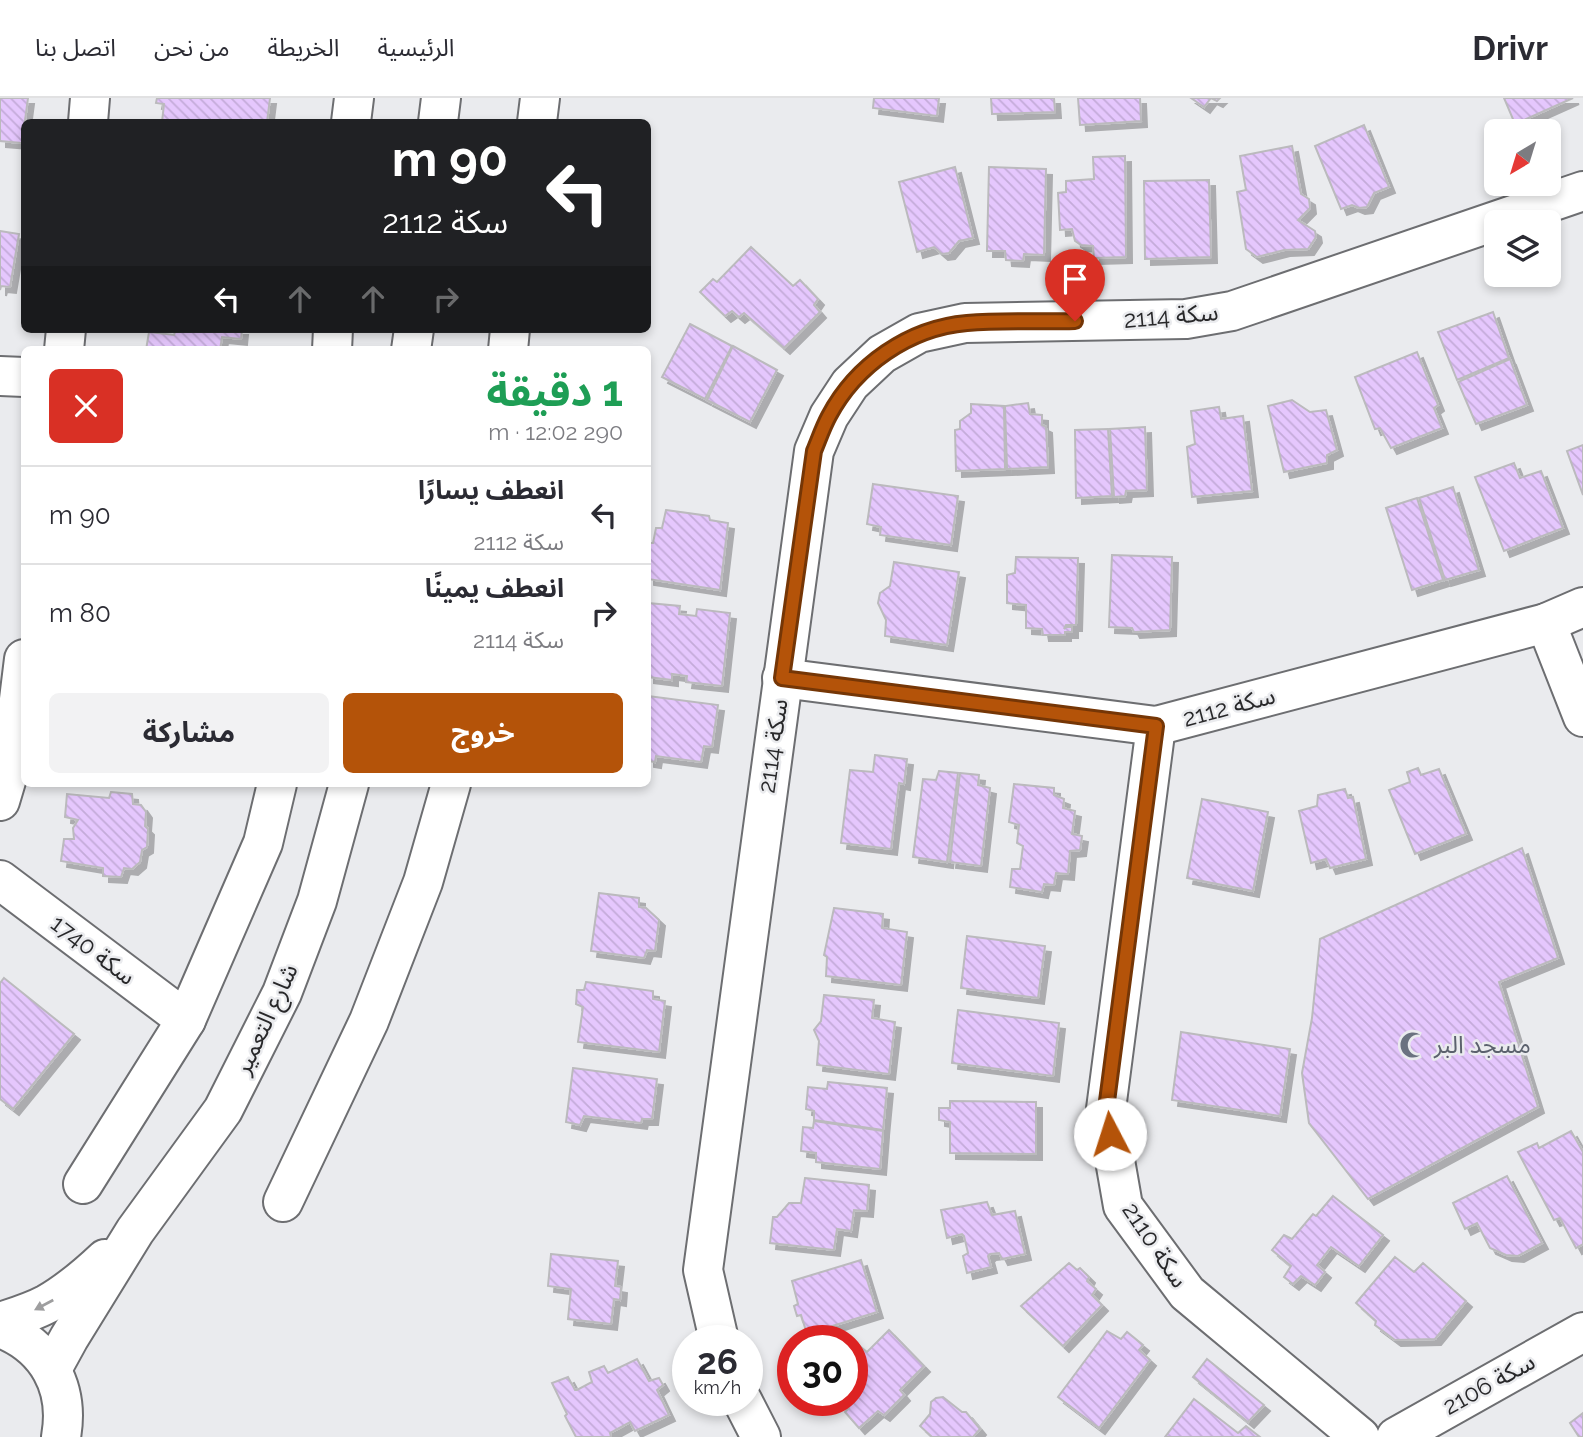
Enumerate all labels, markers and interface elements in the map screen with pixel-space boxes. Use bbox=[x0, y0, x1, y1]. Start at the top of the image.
text: Drivr bbox=[1472, 29, 1548, 68]
text: اتصل بنا bbox=[35, 33, 116, 62]
text: من نحن bbox=[154, 33, 230, 62]
text: الخريطة bbox=[268, 33, 339, 62]
text: الرئيسية bbox=[377, 33, 455, 62]
north arrow bbox=[1484, 119, 1561, 196]
map controls bbox=[1484, 119, 1561, 287]
text: 90 m bbox=[392, 130, 508, 187]
icon: left bbox=[532, 147, 623, 238]
text: سكة 2112 bbox=[382, 203, 508, 240]
button: layers bbox=[1484, 210, 1561, 287]
pin bbox=[1045, 249, 1105, 321]
icon: arrive bbox=[1056, 260, 1094, 298]
icon: left bbox=[208, 280, 246, 318]
icon: ahead bbox=[281, 280, 319, 318]
icon: ahead bbox=[354, 280, 392, 318]
icon: right bbox=[427, 280, 465, 318]
street label: سكة 2114 bbox=[1122, 297, 1220, 334]
text: 1 دقيقة bbox=[486, 367, 623, 416]
button: close bbox=[49, 369, 123, 443]
text: 290 m · 12:02 bbox=[488, 418, 623, 445]
text: انعطف يسارًا bbox=[418, 475, 564, 505]
icon: left bbox=[585, 496, 623, 534]
text: 90 m bbox=[49, 500, 111, 530]
text: سكة 2112 bbox=[474, 528, 564, 555]
text: انعطف يمينًا bbox=[425, 573, 564, 603]
icon: right bbox=[585, 594, 623, 632]
text: 80 m bbox=[49, 598, 111, 628]
text: سكة 2114 bbox=[473, 626, 564, 653]
street label: سكة 2112 bbox=[1180, 680, 1278, 733]
button: مشاركة bbox=[49, 693, 329, 773]
button: خروج bbox=[343, 693, 623, 773]
street label: سكة 2114 bbox=[752, 697, 793, 795]
street label: سكة 1740 bbox=[45, 908, 141, 991]
street label: شارع التعمير bbox=[227, 959, 306, 1081]
mosque icon: مسجد البر bbox=[1398, 1030, 1428, 1060]
place label: مسجد البر bbox=[1433, 1030, 1531, 1059]
position arrow bbox=[1073, 1097, 1147, 1171]
street label: سكة 2110 bbox=[1116, 1197, 1194, 1293]
one-way arrow bbox=[34, 1299, 54, 1310]
speed limit sign: 30 bbox=[777, 1325, 868, 1416]
text: 26 bbox=[697, 1341, 738, 1382]
street label: سكة 2106 bbox=[1438, 1346, 1540, 1421]
text: km/h bbox=[694, 1377, 741, 1398]

